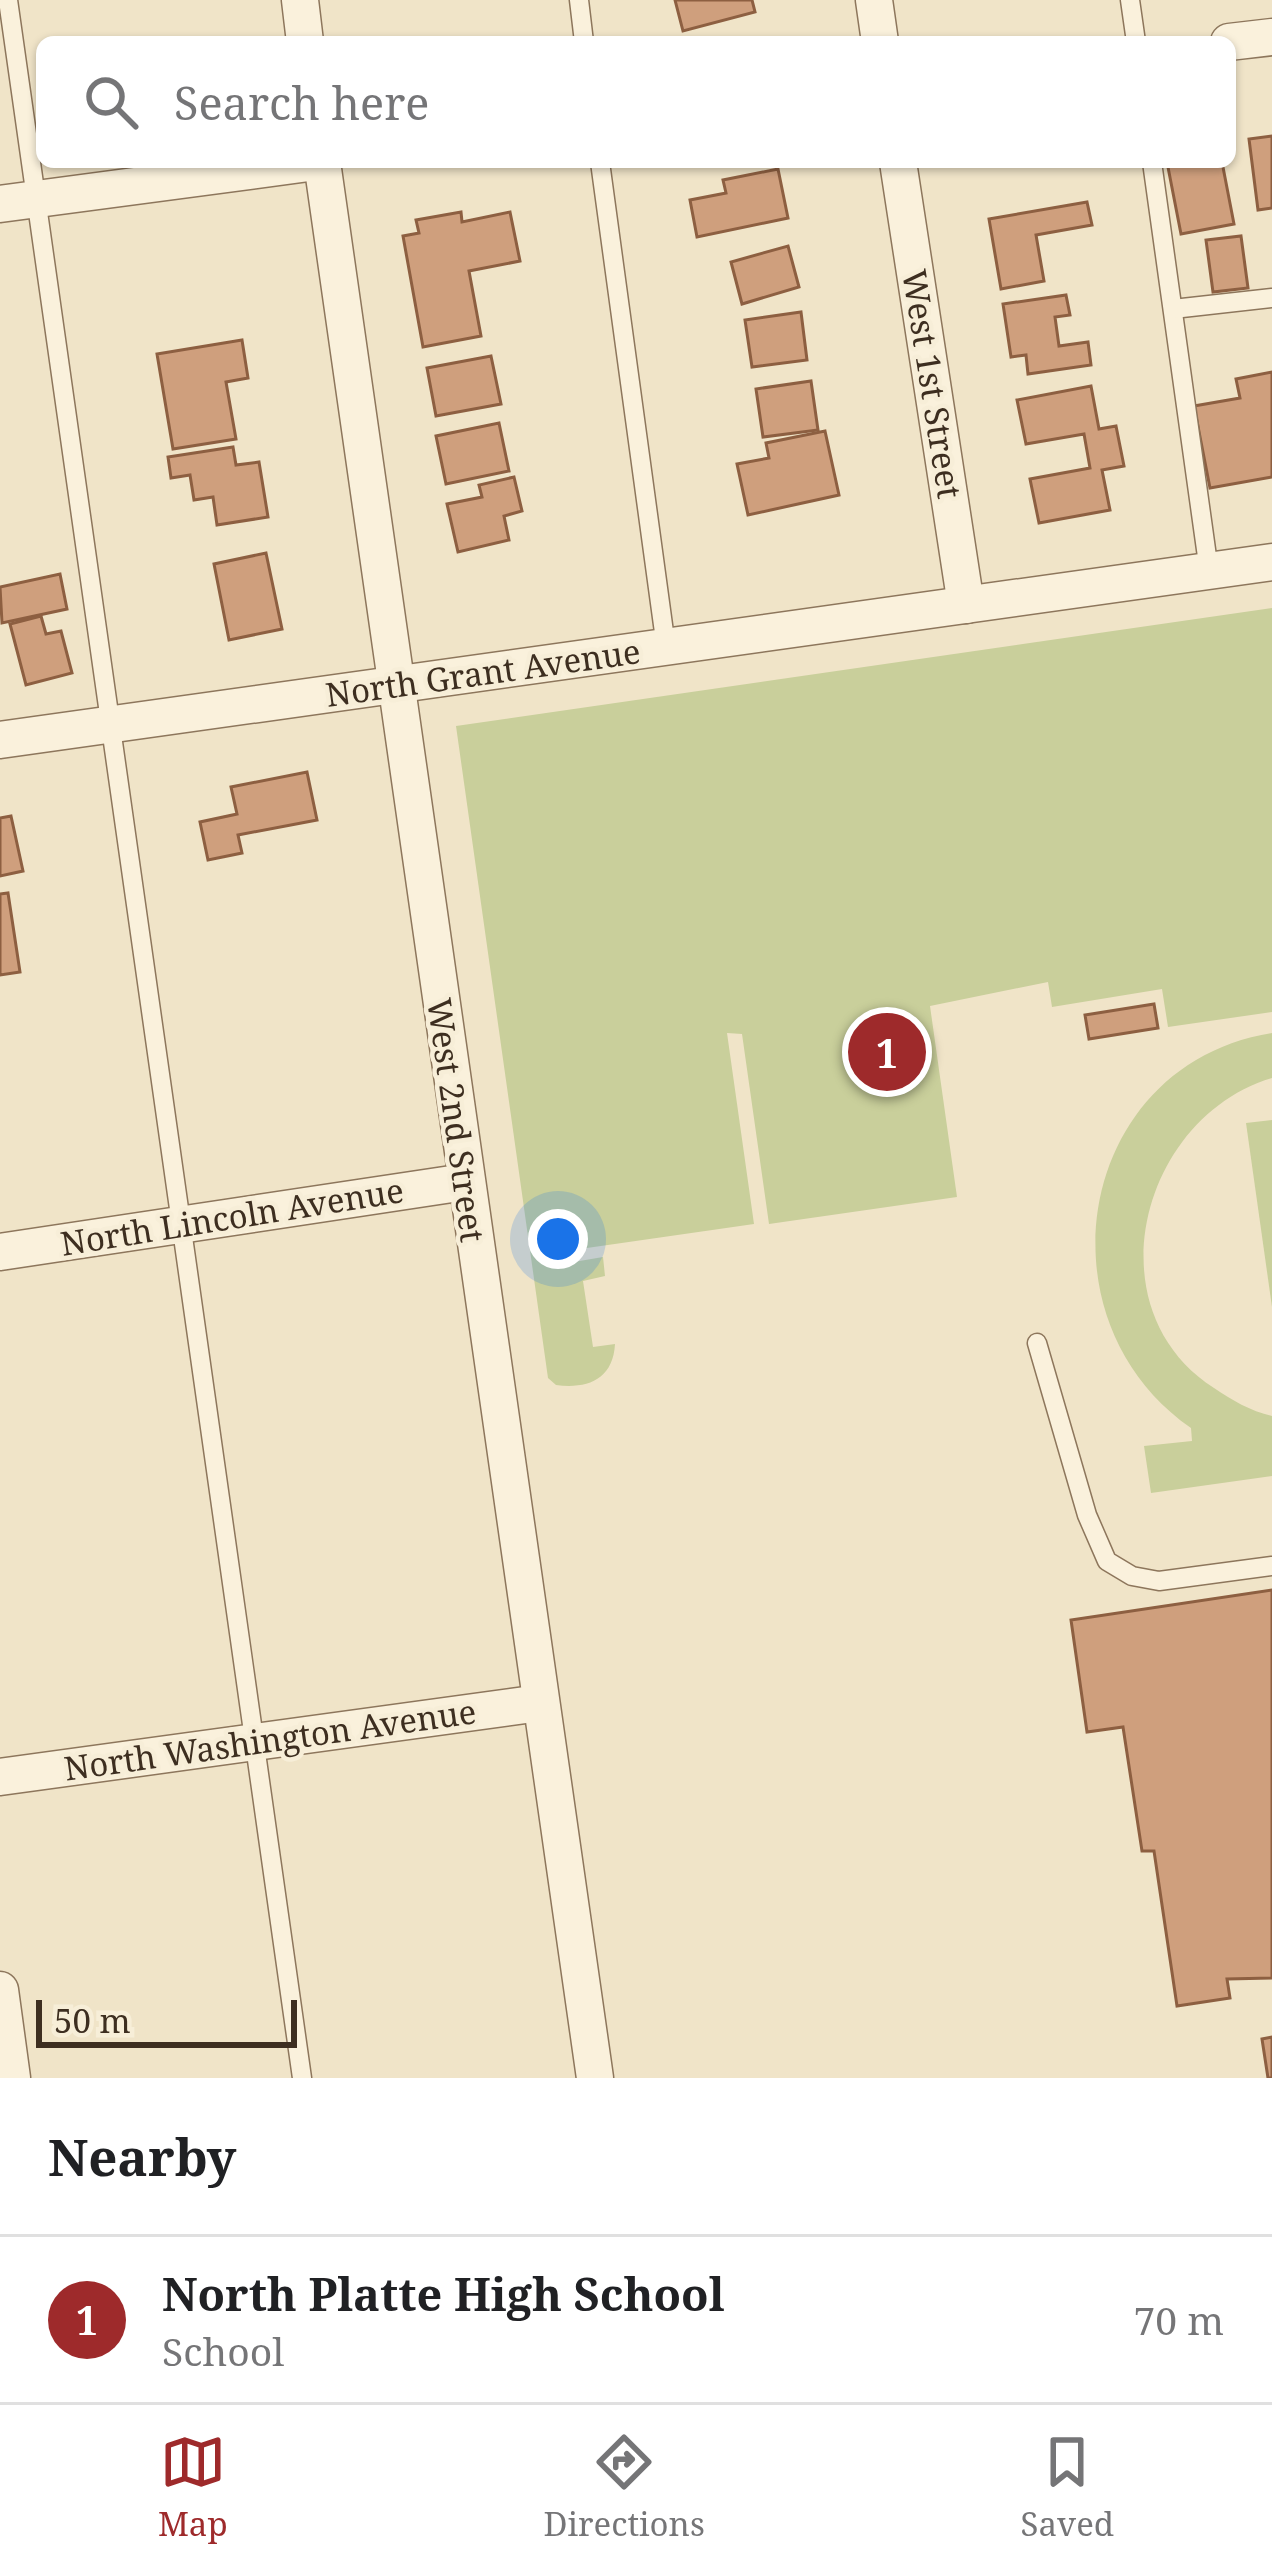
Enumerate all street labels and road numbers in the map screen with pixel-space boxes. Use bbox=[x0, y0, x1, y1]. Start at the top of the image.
street label: West 1st Street bbox=[892, 266, 973, 501]
street label: North Grant Avenue bbox=[323, 628, 643, 717]
street label: West 2nd Street bbox=[417, 995, 496, 1245]
street label: North Lincoln Avenue bbox=[57, 1167, 407, 1266]
street label: North Washington Avenue bbox=[61, 1688, 479, 1791]

